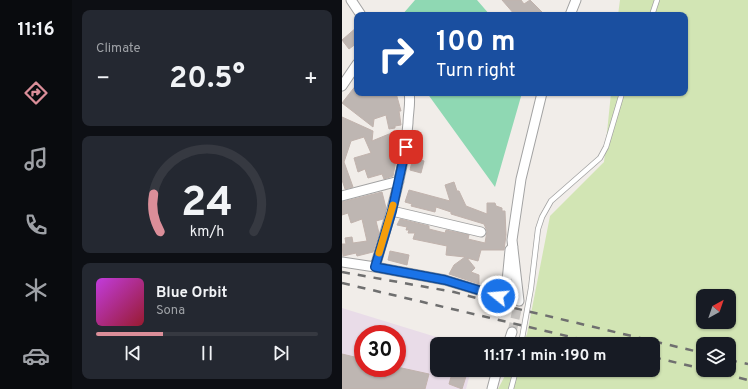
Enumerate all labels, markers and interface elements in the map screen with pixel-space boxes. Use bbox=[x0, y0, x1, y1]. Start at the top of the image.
text: 11:16 bbox=[17, 19, 55, 42]
text: 100 m bbox=[436, 25, 516, 61]
icon: right bbox=[370, 28, 422, 80]
text: Climate bbox=[96, 41, 141, 57]
text: Turn right bbox=[436, 60, 516, 83]
text: 20.5° bbox=[169, 61, 245, 98]
text: − bbox=[96, 66, 110, 93]
text: + bbox=[304, 66, 318, 93]
icon: directions bbox=[22, 79, 50, 107]
pin bbox=[389, 130, 423, 164]
icon: arrive bbox=[395, 136, 417, 158]
icon: music bbox=[22, 145, 50, 173]
text: 24 bbox=[181, 178, 233, 231]
icon: phone bbox=[22, 211, 50, 239]
text: km/h bbox=[190, 223, 224, 241]
position arrow bbox=[477, 275, 519, 317]
icon: climate bbox=[22, 276, 50, 304]
text: Blue Orbit bbox=[156, 284, 227, 303]
north arrow bbox=[696, 289, 736, 329]
map controls bbox=[696, 289, 736, 377]
text: Sona bbox=[156, 303, 185, 319]
speed limit sign: 30 bbox=[354, 325, 406, 377]
button: layers bbox=[696, 337, 736, 377]
icon: car bbox=[22, 342, 50, 370]
icon: previous bbox=[122, 342, 144, 364]
icon: pause bbox=[196, 342, 218, 364]
icon: next bbox=[270, 342, 292, 364]
text: 11:17 · 1 min · 190 m bbox=[484, 347, 606, 366]

